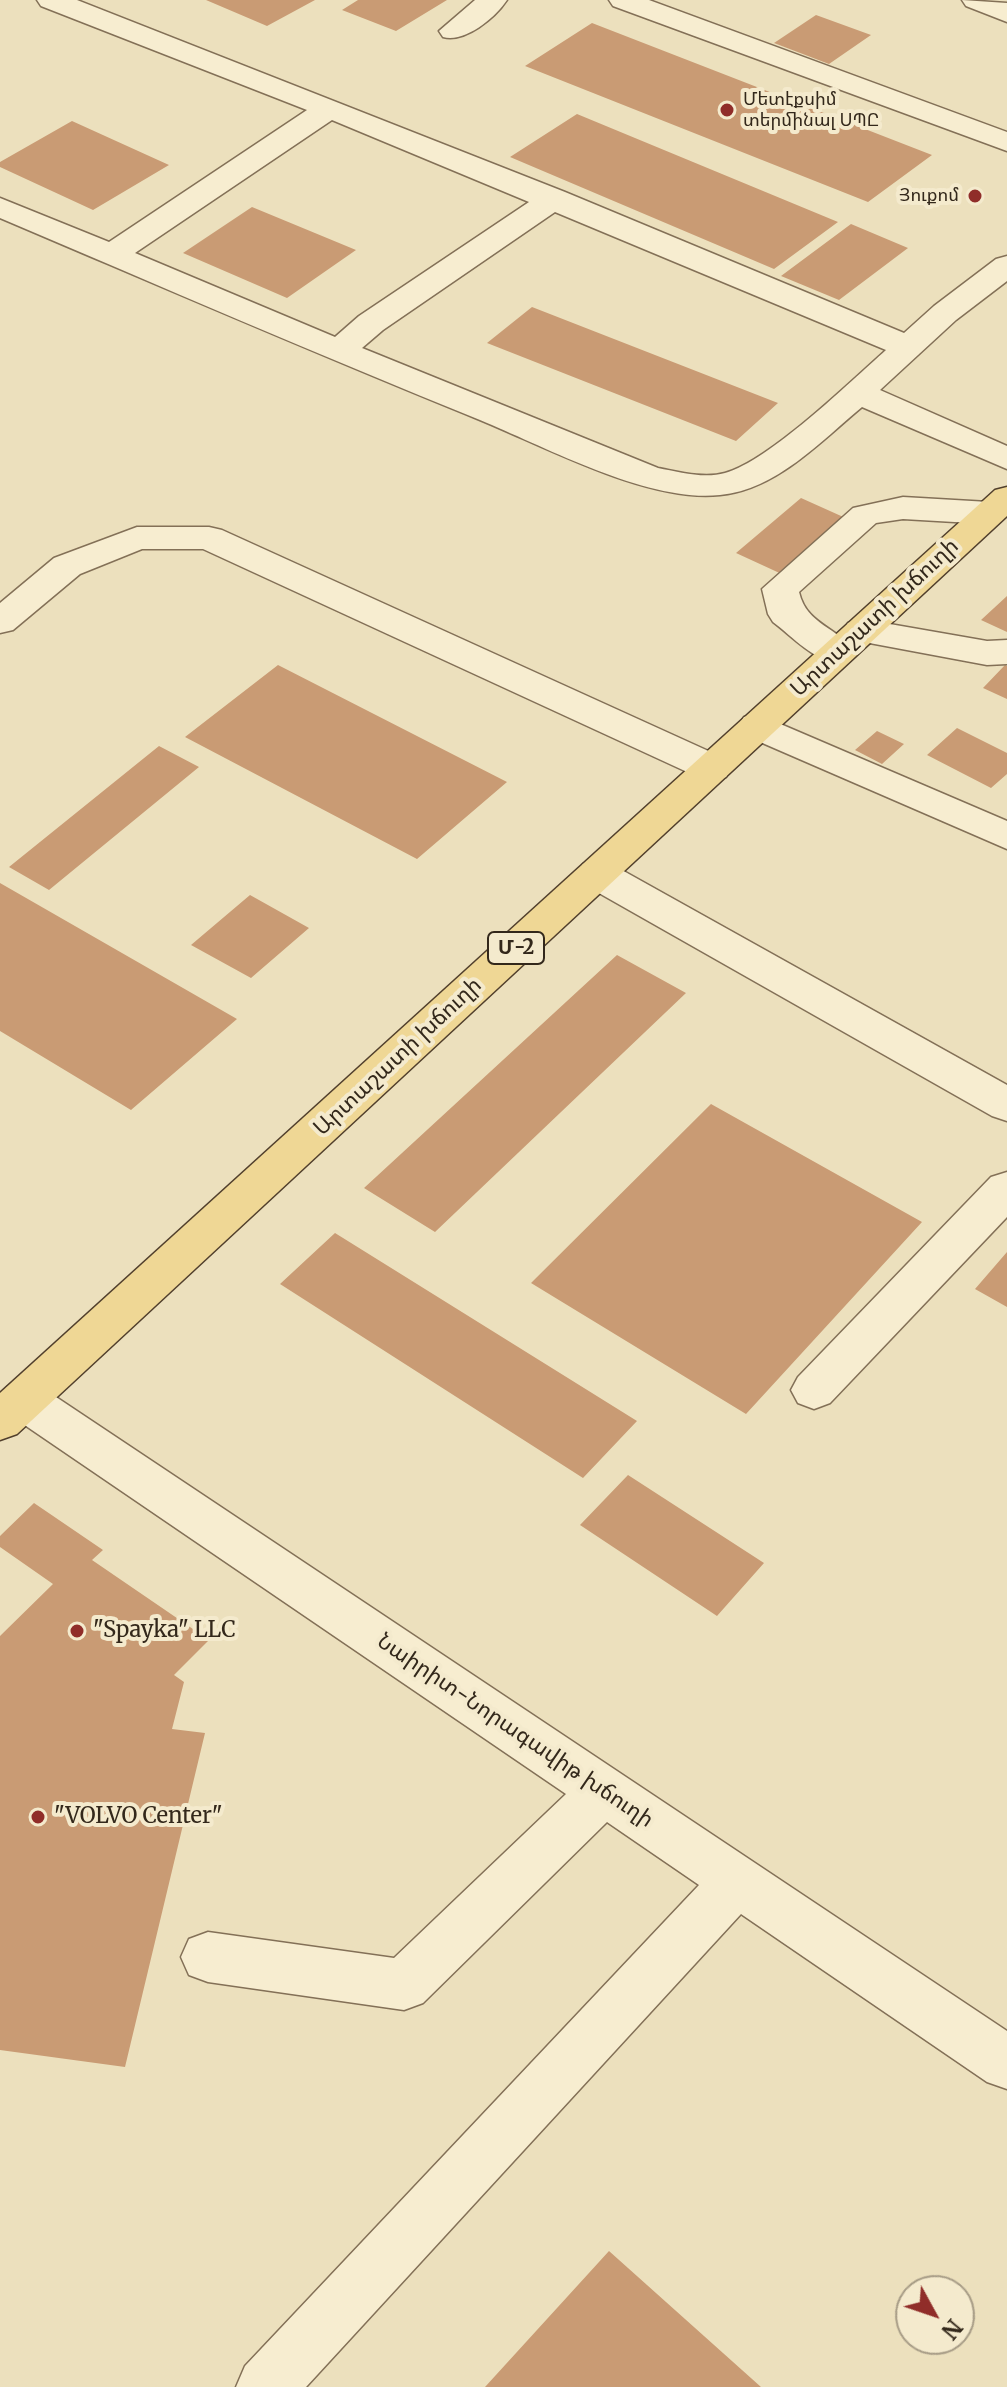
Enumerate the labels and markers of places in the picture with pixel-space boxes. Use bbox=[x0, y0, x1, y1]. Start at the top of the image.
place label: Մետէքսիմ տերմինալ ՍՊԸ bbox=[743, 89, 879, 132]
marker: Մետէքսիմ տերմինալ ՍՊԸ bbox=[718, 101, 736, 119]
place label: Յուքոմ bbox=[899, 185, 959, 207]
marker: Յուքոմ bbox=[966, 187, 984, 205]
place label: "Spayka" LLC bbox=[93, 1618, 236, 1644]
marker: "Spayka" LLC bbox=[68, 1622, 86, 1640]
place label: "VOLVO Center" bbox=[54, 1804, 223, 1830]
marker: "VOLVO Center" bbox=[29, 1808, 47, 1826]

